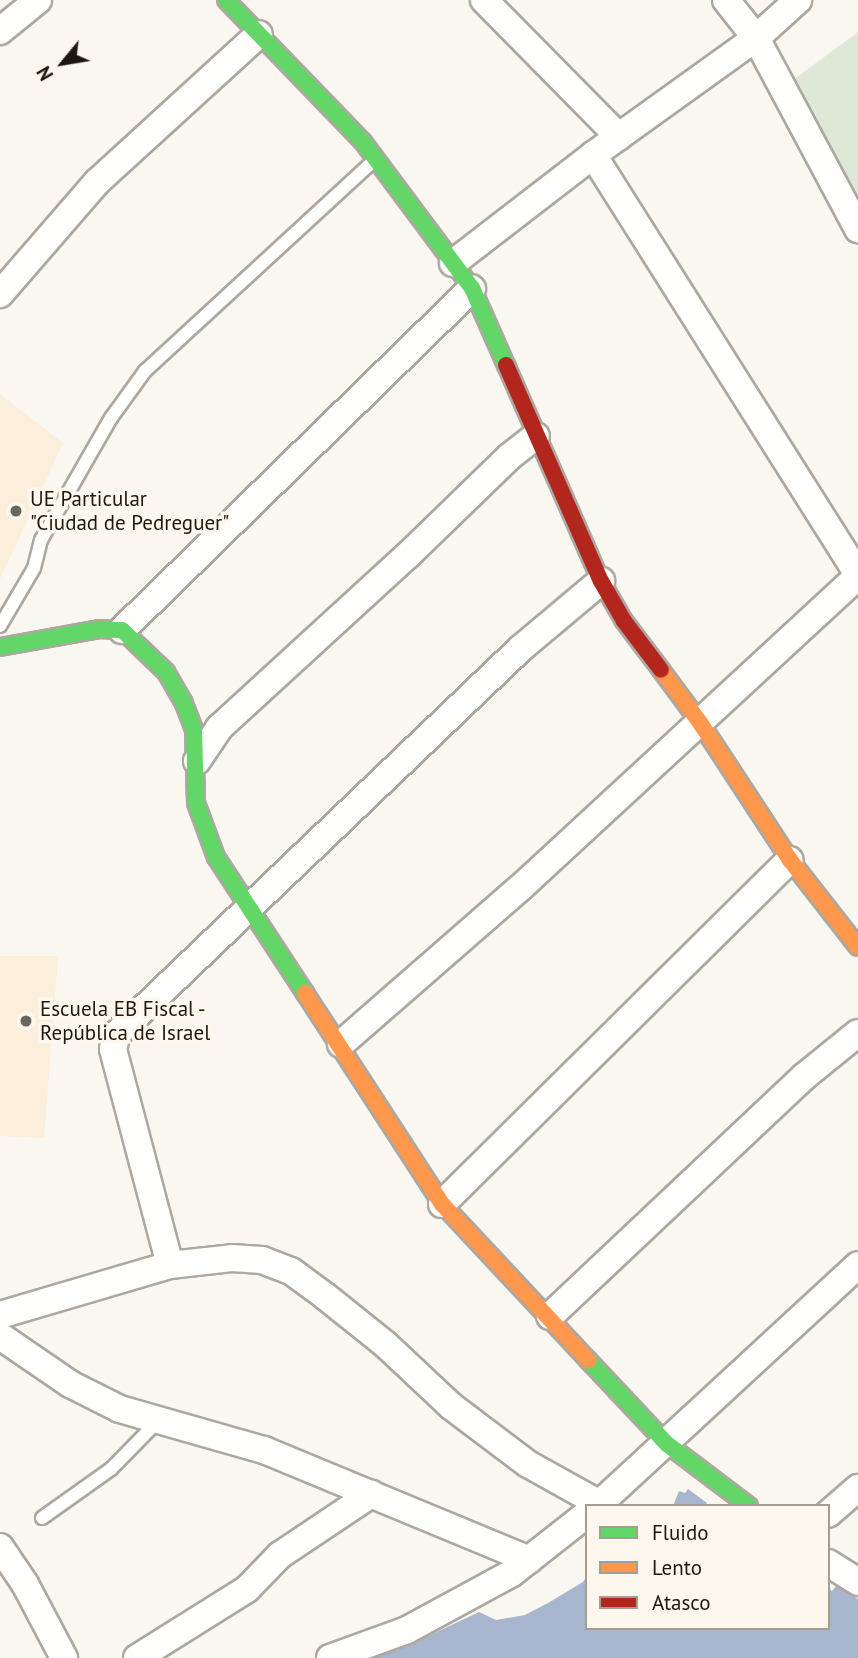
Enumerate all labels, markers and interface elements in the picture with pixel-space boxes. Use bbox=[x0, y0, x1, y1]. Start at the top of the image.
north arrow bbox=[28, 28, 98, 98]
text: N bbox=[31, 62, 58, 85]
place label: UE Particular "Ciudad de Pedreguer" bbox=[30, 486, 229, 536]
marker: UE Particular "Ciudad de Pedreguer" bbox=[8, 503, 24, 519]
place label: Escuela EB Fiscal - República de Israel bbox=[40, 996, 210, 1046]
marker: Escuela EB Fiscal - República de Israel bbox=[18, 1013, 34, 1029]
legend bbox=[585, 1504, 830, 1630]
text: Fluido bbox=[652, 1519, 709, 1546]
text: Lento bbox=[652, 1554, 702, 1581]
text: Atasco bbox=[652, 1589, 711, 1616]

